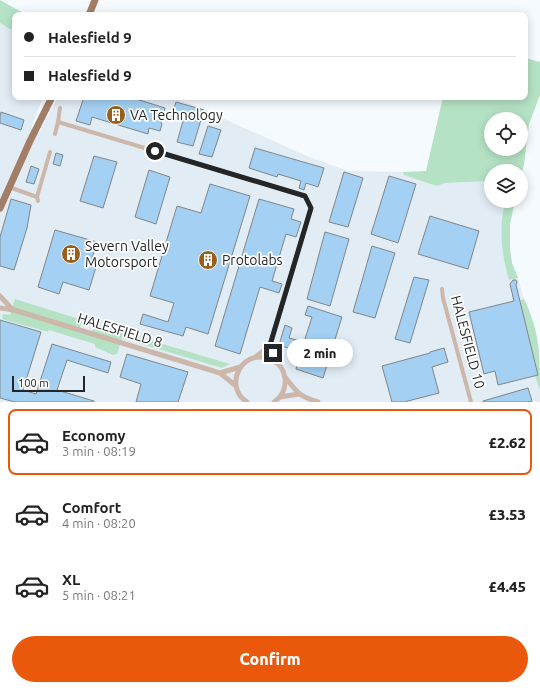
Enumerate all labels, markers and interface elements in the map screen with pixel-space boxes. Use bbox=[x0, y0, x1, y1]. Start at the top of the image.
text: Halesfield 9 bbox=[48, 29, 132, 46]
text: Halesfield 9 bbox=[48, 67, 132, 84]
building icon: VA Technology bbox=[105, 104, 127, 126]
place label: VA Technology bbox=[130, 107, 223, 123]
map controls bbox=[484, 112, 528, 208]
button: locate bbox=[484, 112, 528, 156]
route start bbox=[146, 142, 164, 160]
button: layers bbox=[484, 164, 528, 208]
place label: Severn Valley Motorsport bbox=[85, 238, 169, 270]
building icon: Severn Valley Motorsport bbox=[60, 243, 82, 265]
building icon: Protolabs bbox=[197, 249, 219, 271]
place label: Protolabs bbox=[222, 252, 283, 268]
street label: HALESFIELD 10 bbox=[448, 294, 488, 391]
street label: HALESFIELD 8 bbox=[76, 309, 165, 351]
callout: 2 min bbox=[287, 339, 353, 367]
route end bbox=[264, 344, 282, 362]
text: 2 min bbox=[303, 346, 337, 360]
scale bar bbox=[12, 374, 85, 393]
text: 100 m bbox=[18, 377, 49, 389]
icon: car bbox=[14, 424, 50, 460]
text: Economy bbox=[62, 427, 126, 444]
text: £2.62 bbox=[488, 434, 526, 451]
text: 3 min · 08:19 bbox=[62, 444, 136, 458]
icon: car bbox=[14, 496, 50, 532]
text: Comfort bbox=[62, 499, 121, 516]
text: £3.53 bbox=[488, 506, 526, 523]
text: 4 min · 08:20 bbox=[62, 516, 136, 530]
icon: car bbox=[14, 568, 50, 604]
text: XL bbox=[62, 571, 80, 588]
text: £4.45 bbox=[488, 578, 526, 595]
text: 5 min · 08:21 bbox=[62, 588, 136, 602]
button: Confirm bbox=[12, 636, 528, 682]

